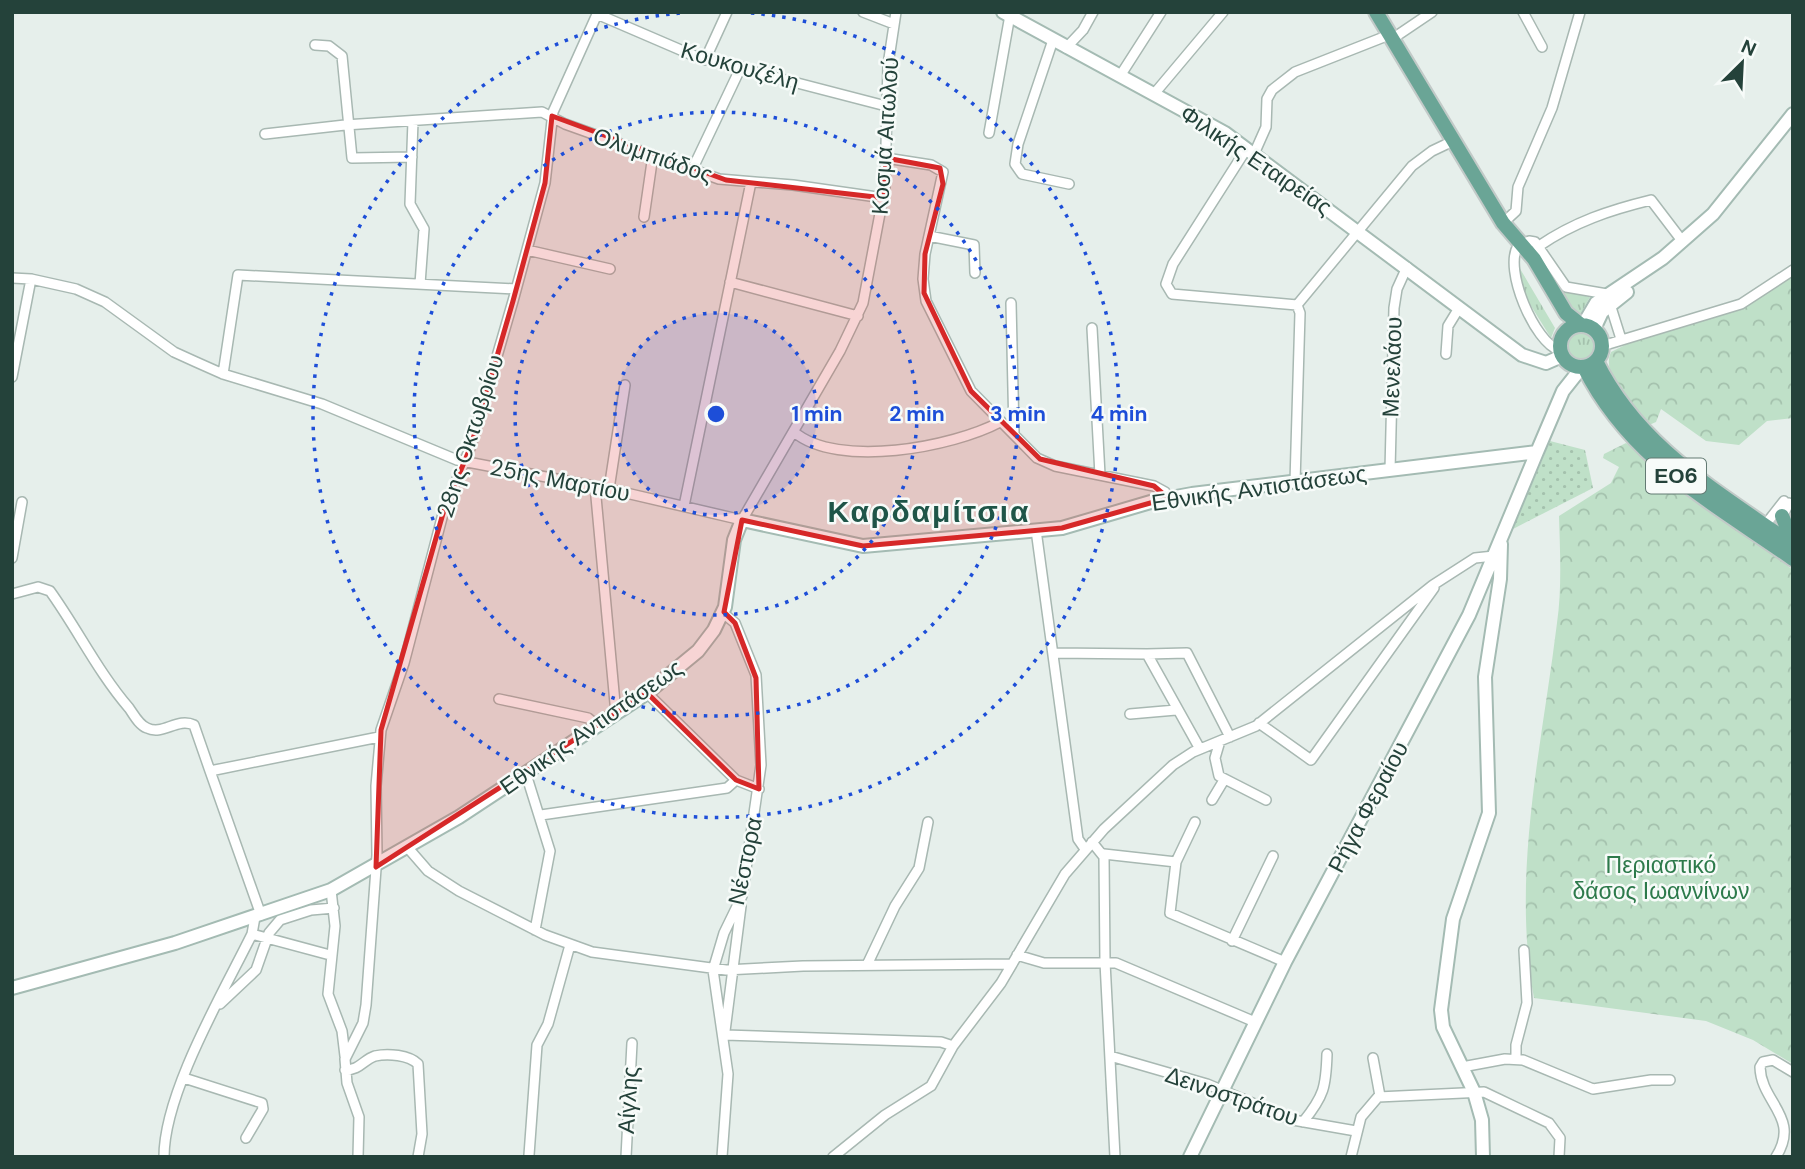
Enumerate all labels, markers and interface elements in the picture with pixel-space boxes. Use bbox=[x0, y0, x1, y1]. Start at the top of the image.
north arrow bbox=[1707, 28, 1777, 98]
text: N bbox=[1737, 34, 1760, 62]
street label: Κουκουζέλη bbox=[677, 35, 803, 97]
street label: Κοσμά Αιτωλού bbox=[865, 56, 905, 216]
street label: Φιλικής Εταιρείας bbox=[1174, 98, 1338, 222]
street label: Ολυμπιάδος bbox=[589, 121, 717, 189]
street label: Μενελάου bbox=[1375, 316, 1409, 418]
street label: 28ης Οκτωβρίου bbox=[430, 351, 510, 521]
text: 1 min bbox=[791, 400, 843, 428]
text: 2 min bbox=[889, 400, 945, 428]
text: 3 min bbox=[990, 400, 1046, 428]
text: 4 min bbox=[1090, 400, 1148, 428]
centre of rings bbox=[704, 402, 728, 426]
street label: 25ης Μαρτίου bbox=[487, 452, 633, 508]
street label: Εθνικής Αντιστάσεως bbox=[1150, 458, 1368, 518]
road number: ΕΟ6 bbox=[1646, 458, 1706, 494]
district label: Καρδαμίτσια bbox=[827, 492, 1031, 531]
street label: Εθνικής Αντιστάσεως bbox=[494, 653, 688, 801]
street label: Ρήγα Φεραίου bbox=[1321, 736, 1415, 878]
street label: Νέστορα bbox=[721, 814, 769, 908]
park label: Περιαστικό δάσος Ιωαννίνων bbox=[1572, 850, 1750, 906]
street label: Δεινοστράτου bbox=[1161, 1059, 1303, 1133]
street label: Αίγλης bbox=[611, 1065, 645, 1135]

